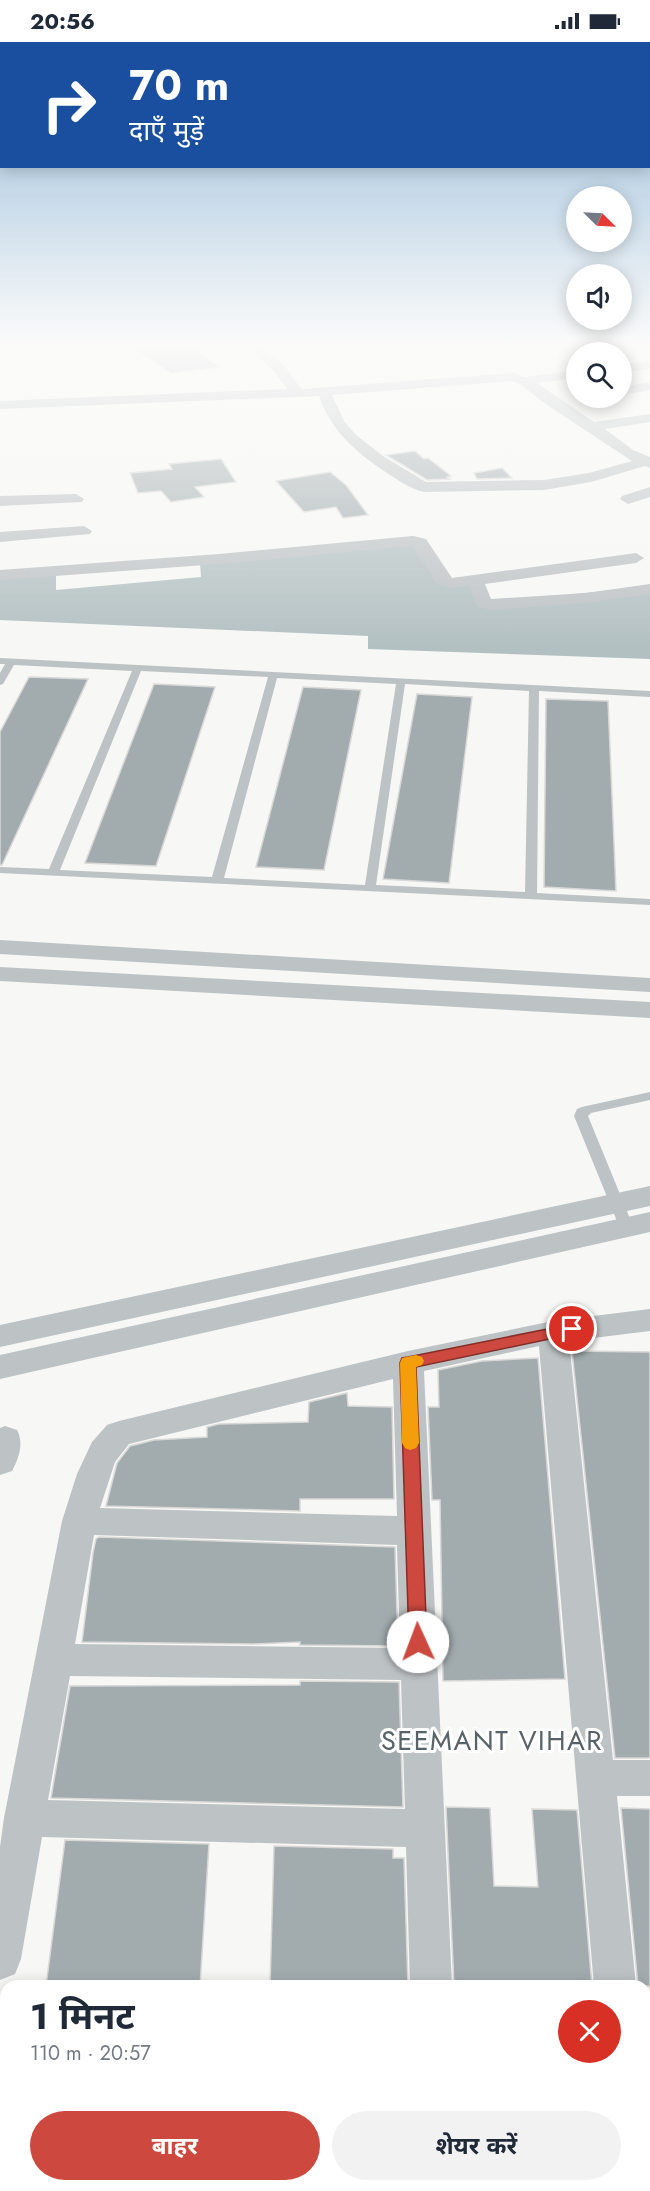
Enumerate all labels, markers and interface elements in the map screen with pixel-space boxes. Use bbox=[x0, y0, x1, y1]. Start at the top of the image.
text: 20:56 bbox=[30, 5, 95, 37]
text: 70 m bbox=[129, 55, 229, 116]
icon: right bbox=[30, 66, 108, 144]
text: दाएँ मुड़ें bbox=[129, 111, 204, 150]
north arrow bbox=[566, 186, 632, 252]
map controls bbox=[566, 186, 632, 408]
button: sound bbox=[566, 264, 632, 330]
button: search bbox=[566, 342, 632, 408]
pin bbox=[546, 1303, 597, 1354]
icon: arrive bbox=[555, 1312, 588, 1345]
position arrow bbox=[386, 1610, 450, 1674]
district label: SEEMANT VIHAR bbox=[381, 1721, 603, 1760]
text: 1 मिनट bbox=[30, 1990, 135, 2042]
button: close bbox=[558, 2000, 621, 2063]
text: 110 m · 20:57 bbox=[30, 2039, 151, 2068]
button: बाहर bbox=[30, 2111, 320, 2180]
button: शेयर करें bbox=[332, 2111, 621, 2180]

